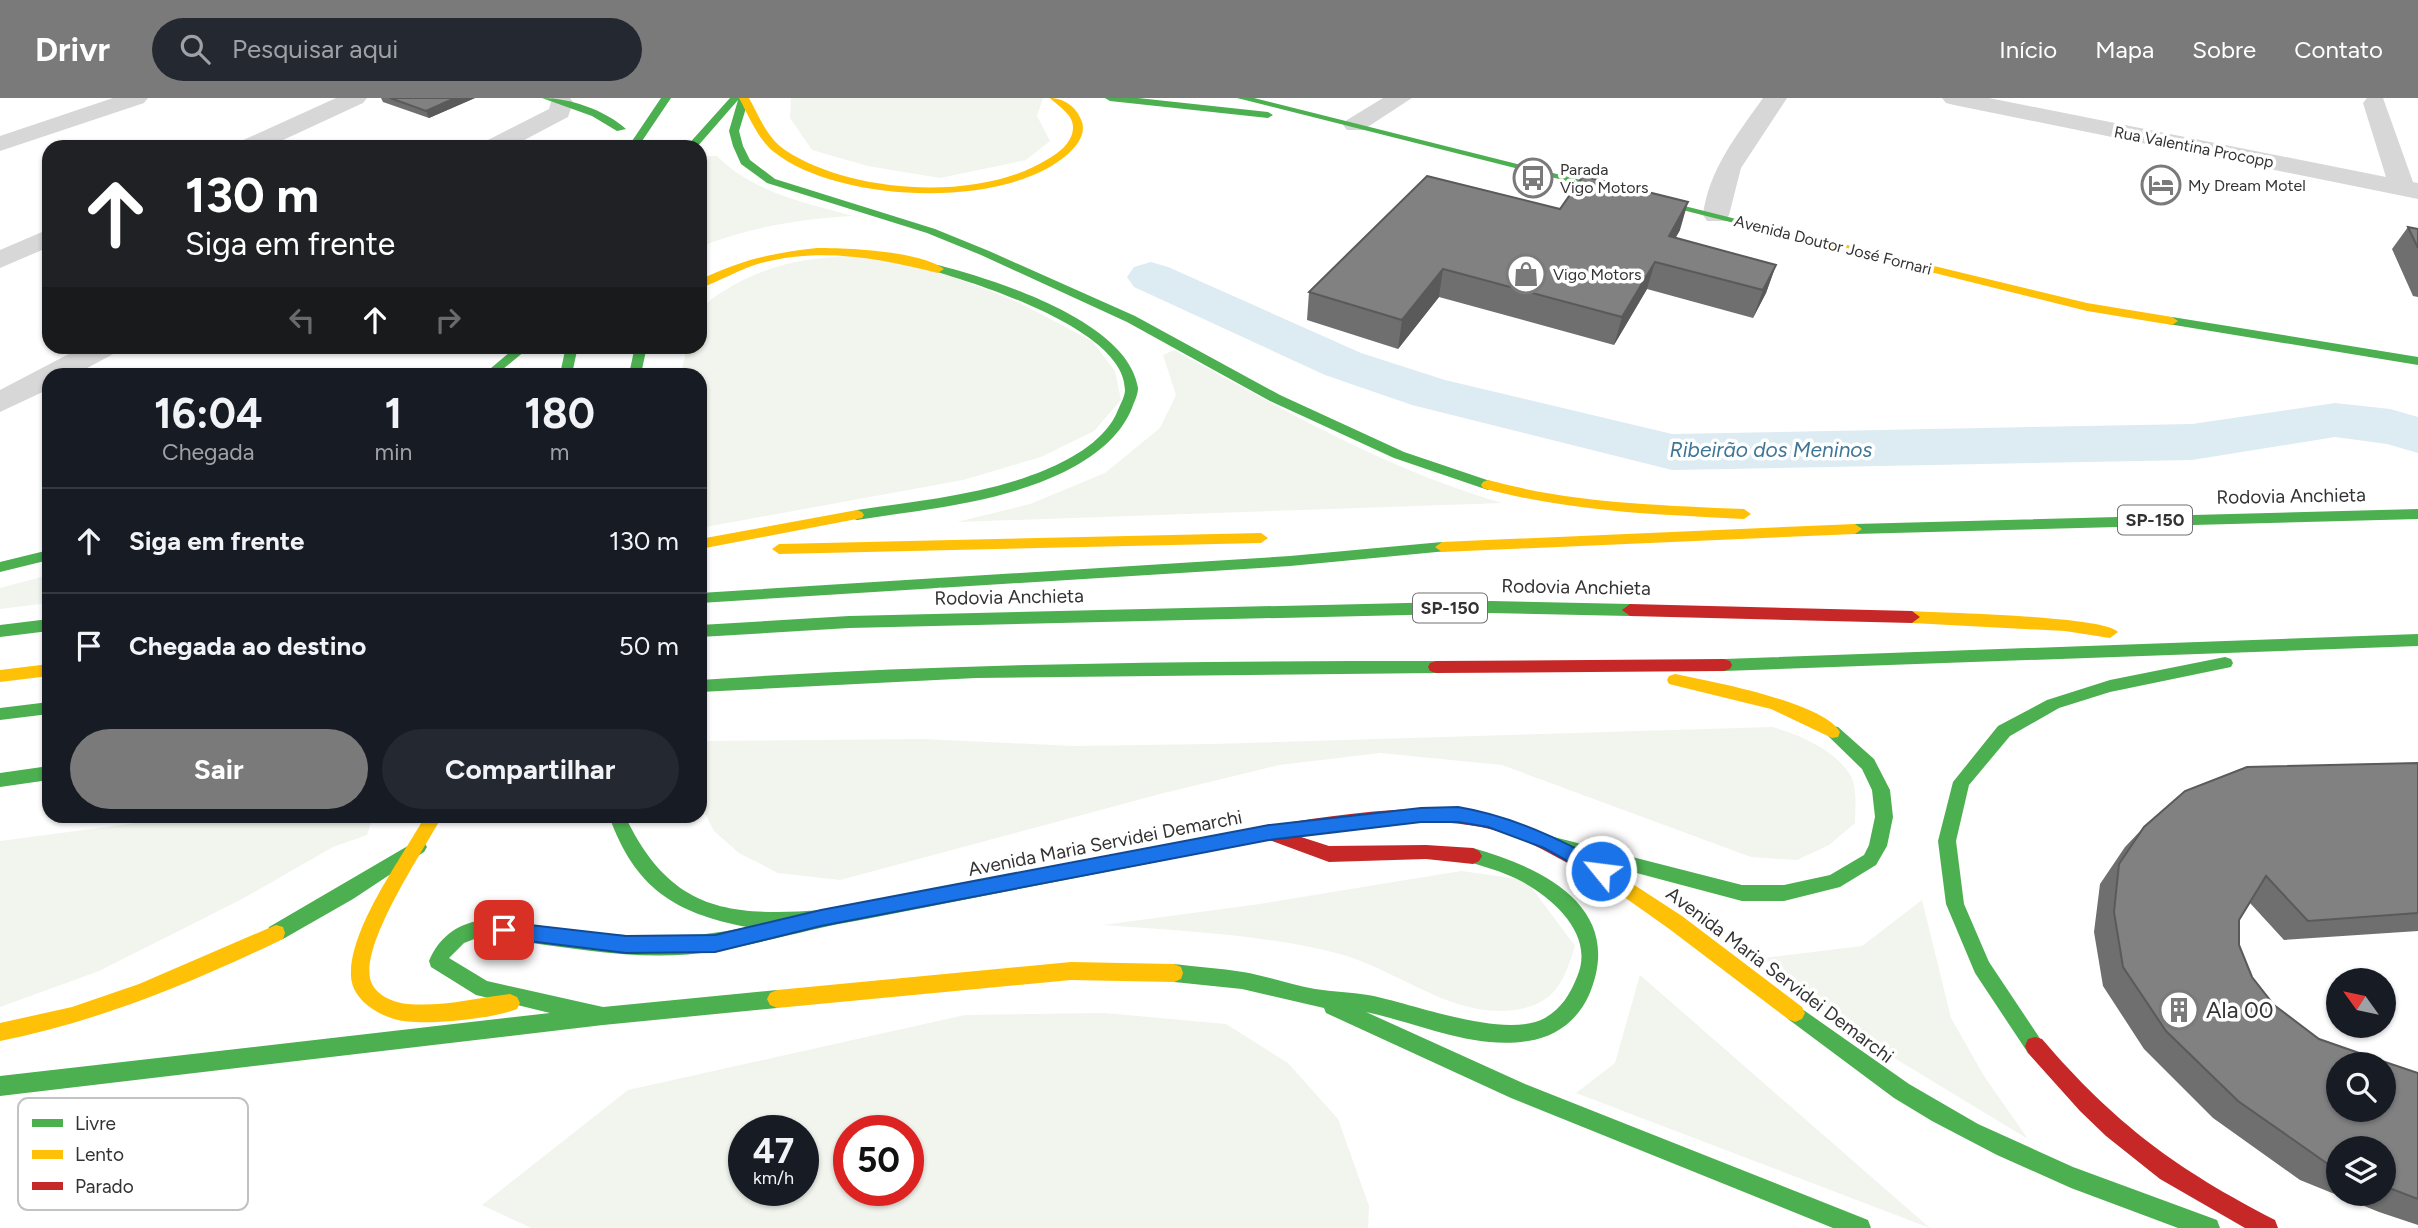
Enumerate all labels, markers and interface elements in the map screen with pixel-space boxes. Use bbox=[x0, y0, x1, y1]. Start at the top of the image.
search box bbox=[152, 18, 642, 81]
text: Drivr bbox=[35, 30, 110, 69]
icon: search bbox=[176, 30, 214, 68]
text: Pesquisar aqui bbox=[232, 33, 398, 65]
text: Início bbox=[1999, 35, 2057, 64]
text: Mapa bbox=[2095, 35, 2154, 64]
text: Sobre bbox=[2192, 35, 2256, 64]
text: Contato bbox=[2294, 35, 2383, 64]
street label: Rua Valentina Procopp bbox=[2112, 122, 2276, 172]
bus stop icon: Parada Vigo Motors bbox=[1512, 157, 1554, 199]
place label: Parada Vigo Motors bbox=[1560, 160, 1648, 197]
hotel icon: My Dream Motel bbox=[2140, 164, 2182, 206]
text: 130 m bbox=[185, 165, 319, 224]
icon: ahead bbox=[70, 168, 161, 259]
place label: My Dream Motel bbox=[2188, 176, 2306, 195]
street label: Avenida Doutor José Fornari bbox=[1732, 211, 1934, 279]
text: Siga em frente bbox=[185, 225, 395, 263]
shop icon: Vigo Motors bbox=[1505, 253, 1547, 295]
place label: Vigo Motors bbox=[1553, 265, 1641, 284]
icon: left bbox=[283, 301, 321, 339]
icon: ahead bbox=[356, 301, 394, 339]
icon: right bbox=[429, 301, 467, 339]
text: 16:04 bbox=[154, 388, 263, 439]
text: 1 bbox=[385, 388, 402, 439]
text: 180 bbox=[524, 388, 595, 439]
water label: Ribeirão dos Meninos bbox=[1670, 437, 1873, 462]
text: Chegada bbox=[162, 438, 254, 466]
text: min bbox=[375, 438, 412, 466]
text: m bbox=[550, 438, 569, 466]
street label: Rodovia Anchieta bbox=[2216, 483, 2366, 509]
road number: SP-150 bbox=[2118, 506, 2192, 534]
icon: ahead bbox=[70, 522, 108, 560]
text: Siga em frente bbox=[129, 525, 304, 557]
text: 130 m bbox=[609, 525, 679, 557]
street label: Rodovia Anchieta bbox=[1501, 574, 1651, 600]
street label: Rodovia Anchieta bbox=[934, 584, 1084, 610]
road number: SP-150 bbox=[1413, 594, 1487, 622]
icon: arrive bbox=[70, 627, 108, 665]
text: Chegada ao destino bbox=[129, 630, 366, 662]
text: 50 m bbox=[619, 630, 679, 662]
button: Sair bbox=[70, 729, 368, 809]
button: Compartilhar bbox=[382, 729, 679, 809]
street label: Avenida Maria Servidei Demarchi bbox=[966, 805, 1244, 881]
position arrow bbox=[1564, 834, 1638, 908]
street label: Avenida Maria Servidei Demarchi bbox=[1662, 882, 1898, 1068]
pin bbox=[474, 900, 534, 960]
icon: arrive bbox=[485, 911, 523, 949]
north arrow bbox=[2326, 968, 2396, 1038]
map controls bbox=[2326, 968, 2396, 1206]
building icon: Ala 00 bbox=[2158, 989, 2200, 1031]
place label: Ala 00 bbox=[2206, 996, 2274, 1024]
button: search bbox=[2326, 1052, 2396, 1122]
legend bbox=[18, 1098, 248, 1210]
text: Livre bbox=[75, 1112, 116, 1135]
speed limit sign: 50 bbox=[833, 1115, 924, 1206]
text: 47 bbox=[753, 1130, 794, 1172]
button: layers bbox=[2326, 1136, 2396, 1206]
text: Lento bbox=[75, 1143, 124, 1166]
text: km/h bbox=[753, 1167, 794, 1189]
text: Parado bbox=[75, 1175, 134, 1198]

